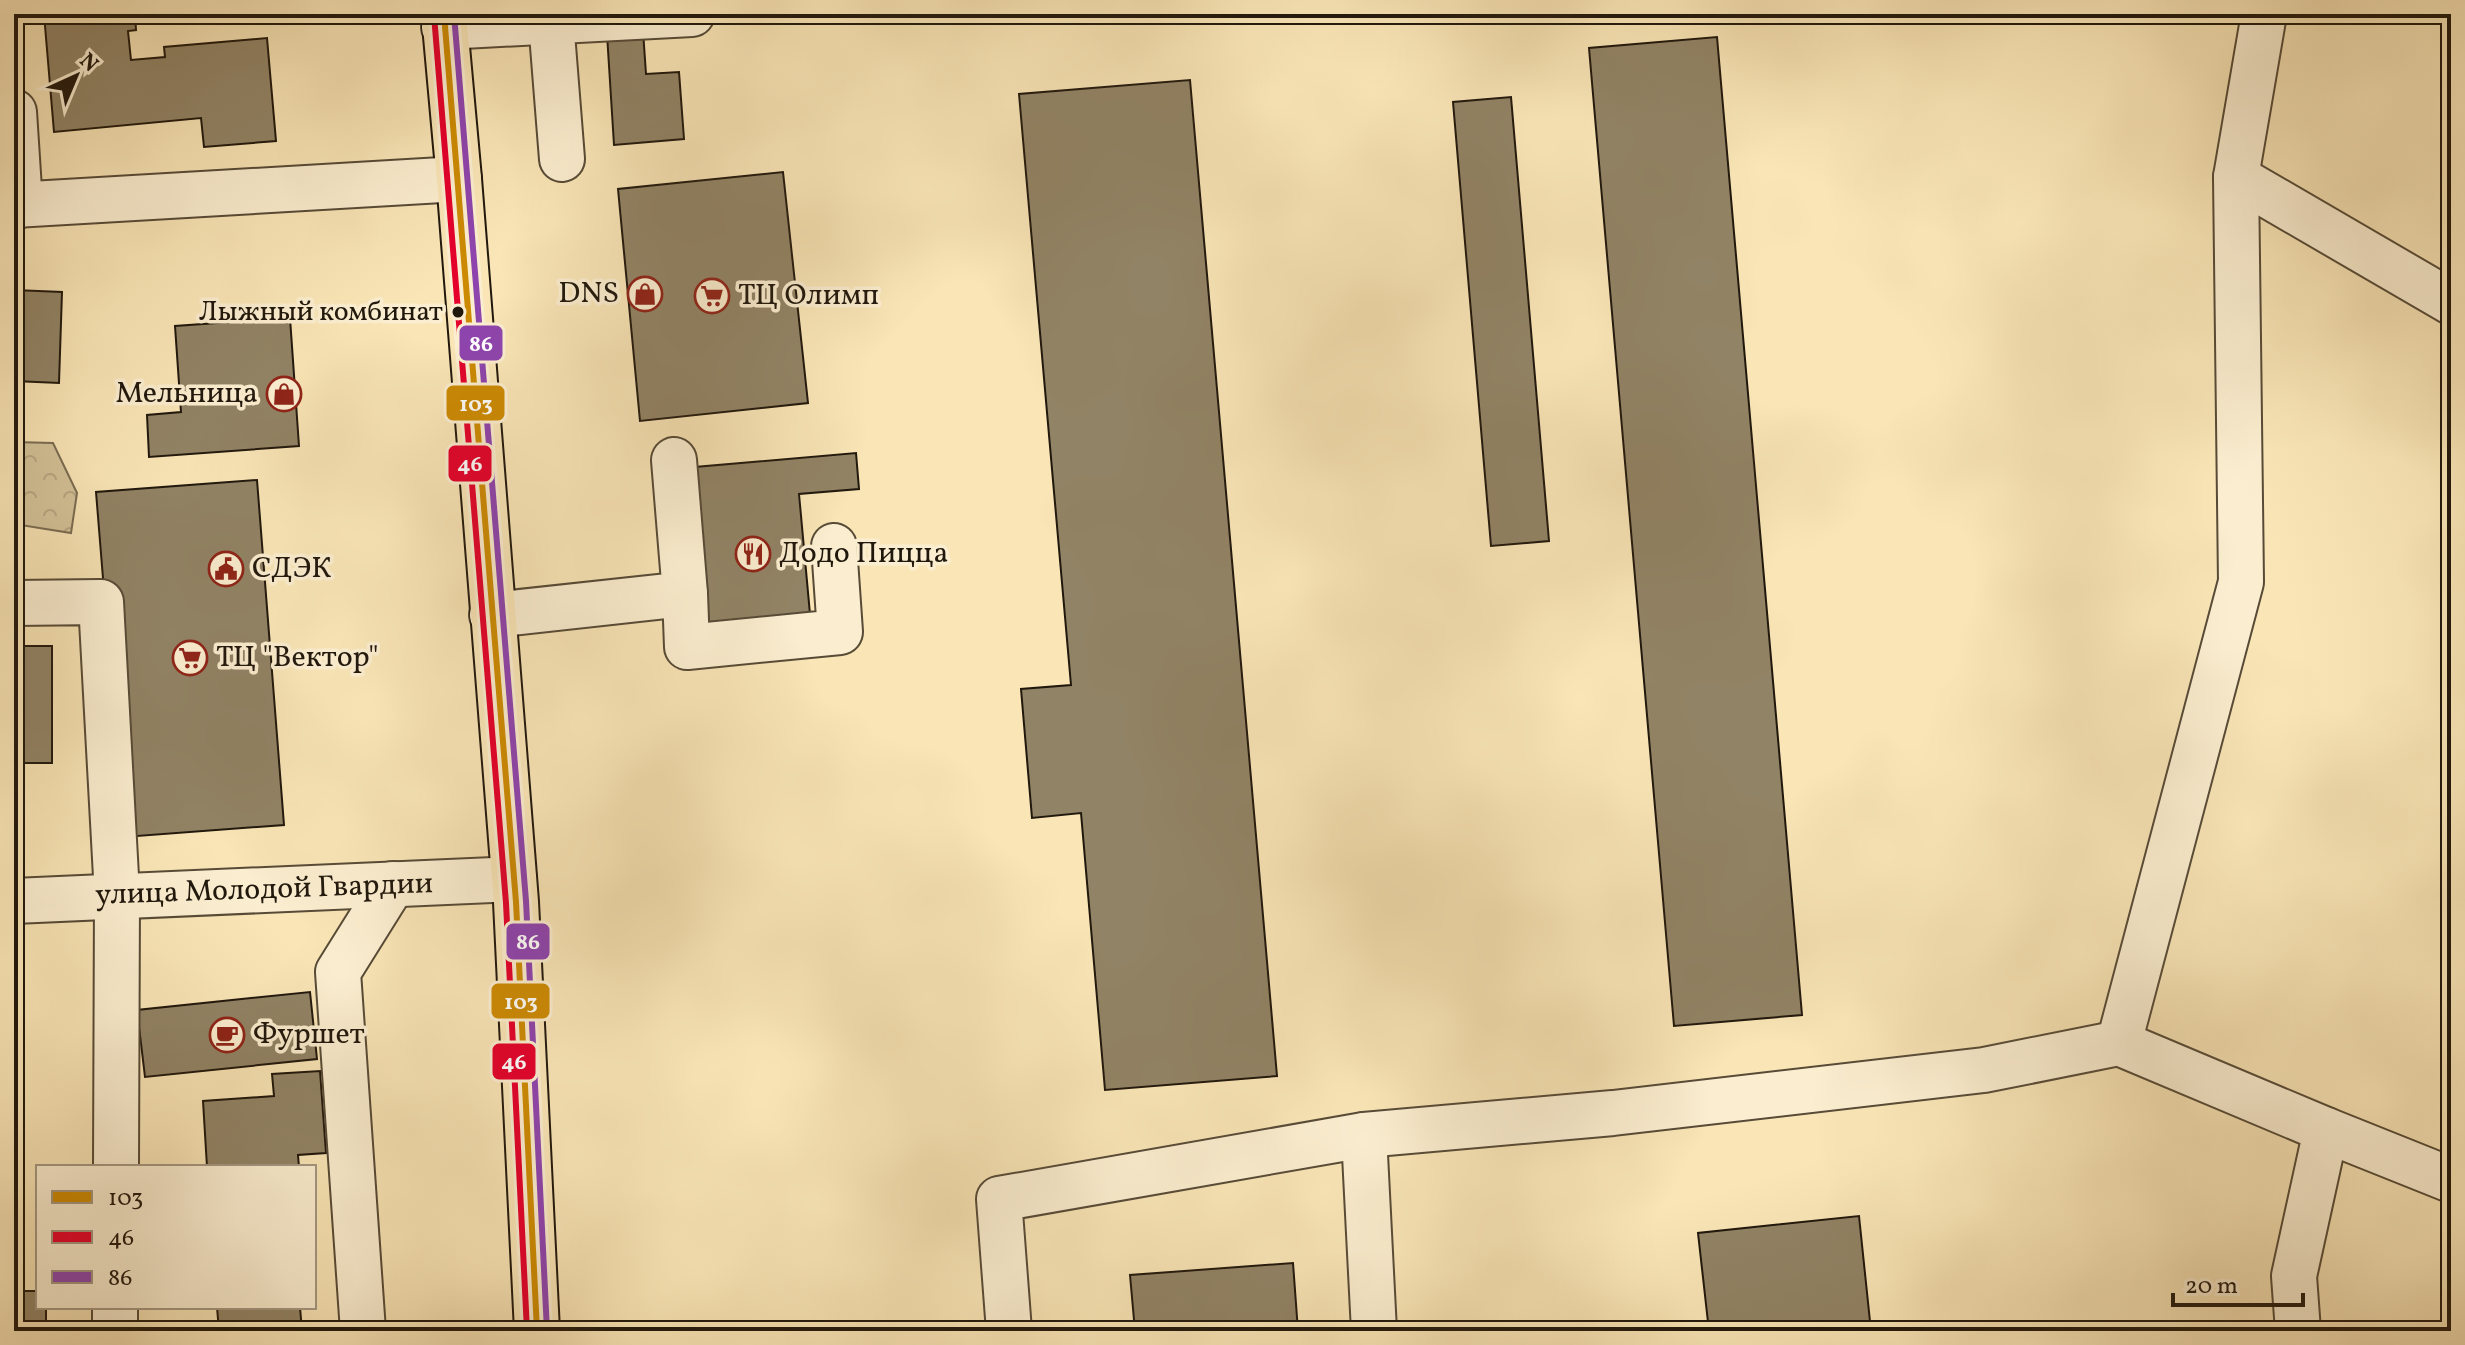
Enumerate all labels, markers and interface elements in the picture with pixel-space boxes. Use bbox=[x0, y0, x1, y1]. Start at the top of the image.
north arrow bbox=[36, 36, 116, 116]
text: N bbox=[72, 47, 105, 80]
place label: DNS bbox=[558, 273, 619, 315]
shop icon: DNS bbox=[626, 275, 664, 313]
place label: ТЦ Олимп bbox=[738, 275, 879, 317]
supermarket icon: ТЦ Олимп bbox=[693, 277, 731, 315]
place label: Лыжный комбинат bbox=[199, 293, 443, 332]
marker: Лыжный комбинат bbox=[450, 304, 466, 320]
line badge: 86 bbox=[458, 324, 504, 362]
text: 86 bbox=[469, 330, 493, 361]
place label: Мельница bbox=[115, 373, 258, 415]
shop icon: Мельница bbox=[265, 375, 303, 413]
line badge: 103 bbox=[445, 384, 506, 422]
text: 103 bbox=[459, 390, 493, 421]
line badge: 46 bbox=[447, 444, 493, 483]
text: 46 bbox=[457, 450, 483, 481]
place label: Додо Пицца bbox=[779, 533, 948, 575]
restaurant icon: Додо Пицца bbox=[734, 535, 772, 573]
place label: СДЭК bbox=[252, 548, 332, 590]
public building icon: СДЭК bbox=[207, 550, 245, 588]
place label: ТЦ "Вектор" bbox=[216, 637, 379, 679]
supermarket icon: ТЦ "Вектор" bbox=[171, 639, 209, 677]
street label: улица Молодой Гвардии bbox=[94, 863, 434, 917]
line badge: 86 bbox=[505, 922, 551, 961]
text: 86 bbox=[516, 928, 540, 959]
line badge: 103 bbox=[490, 982, 551, 1020]
text: 103 bbox=[504, 988, 538, 1019]
place label: Фуршет bbox=[253, 1014, 365, 1056]
cafe icon: Фуршет bbox=[208, 1016, 246, 1054]
line badge: 46 bbox=[491, 1042, 537, 1081]
text: 46 bbox=[501, 1048, 527, 1079]
legend bbox=[36, 1165, 316, 1309]
text: 103 bbox=[108, 1182, 143, 1216]
text: 46 bbox=[108, 1222, 134, 1256]
scale bar bbox=[2173, 1257, 2303, 1307]
text: 86 bbox=[108, 1262, 132, 1296]
text: 20 m bbox=[2185, 1270, 2238, 1304]

